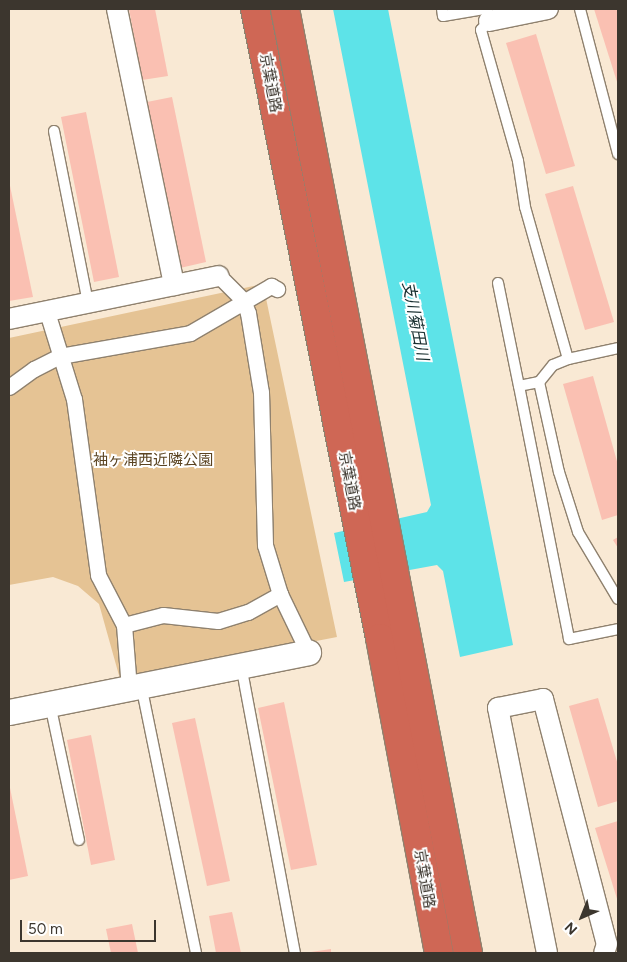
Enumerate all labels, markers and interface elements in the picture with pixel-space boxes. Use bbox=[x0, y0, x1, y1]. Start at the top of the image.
street label: 京葉道路 bbox=[255, 52, 285, 114]
water label: 支川菊田川 bbox=[398, 280, 432, 362]
street label: 京葉道路 bbox=[334, 450, 364, 512]
park label: 袖ヶ浦西近隣公園 bbox=[93, 452, 213, 470]
street label: 京葉道路 bbox=[410, 848, 438, 910]
north arrow bbox=[557, 892, 607, 942]
scale bar bbox=[22, 910, 159, 942]
text: N bbox=[561, 918, 581, 938]
text: 50 m bbox=[28, 920, 63, 938]

